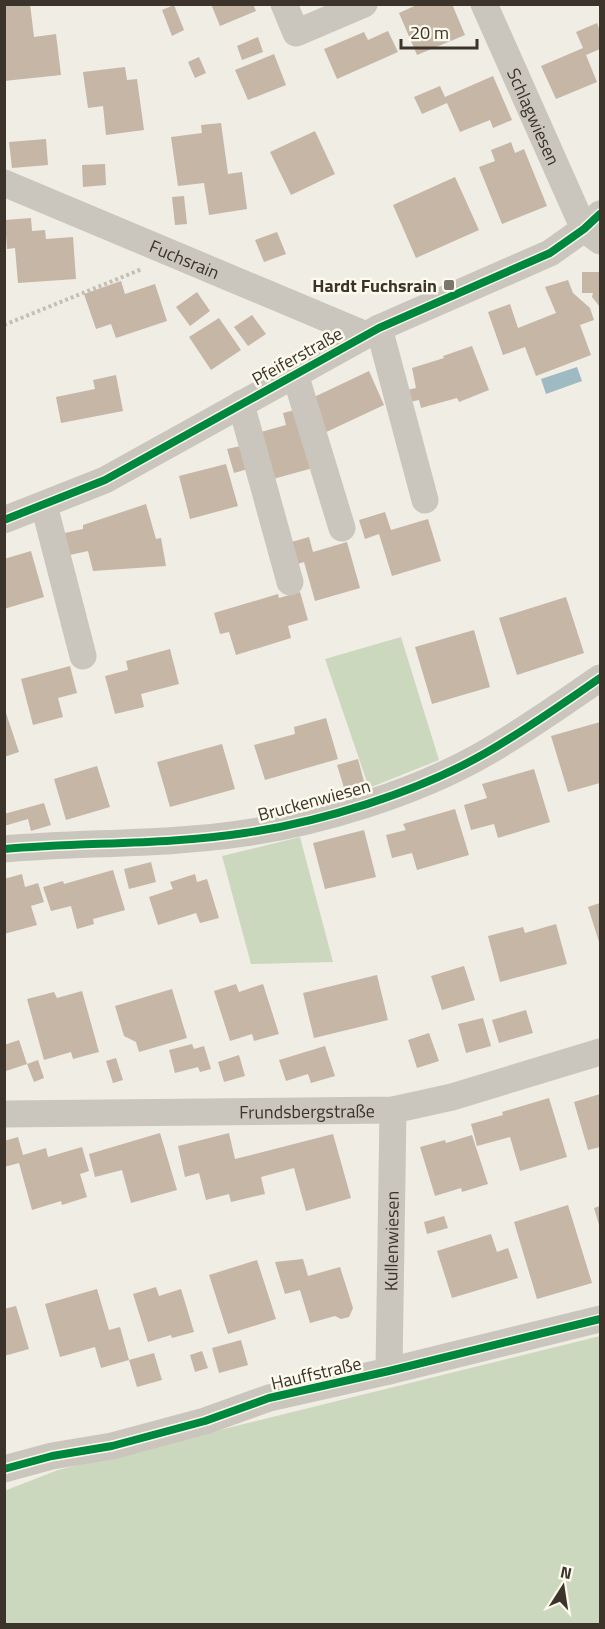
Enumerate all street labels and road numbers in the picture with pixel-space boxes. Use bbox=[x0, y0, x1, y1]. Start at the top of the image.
street label: Schlagwiesen bbox=[501, 64, 567, 169]
street label: Fuchsrain bbox=[146, 232, 224, 286]
street label: Pfeiferstraße bbox=[247, 320, 347, 392]
street label: Bruckenwiesen bbox=[255, 772, 373, 828]
street label: Frundsbergstraße bbox=[239, 1097, 375, 1125]
street label: Kullenwiesen bbox=[377, 1191, 405, 1291]
street label: Hauffstraße bbox=[268, 1349, 364, 1397]

